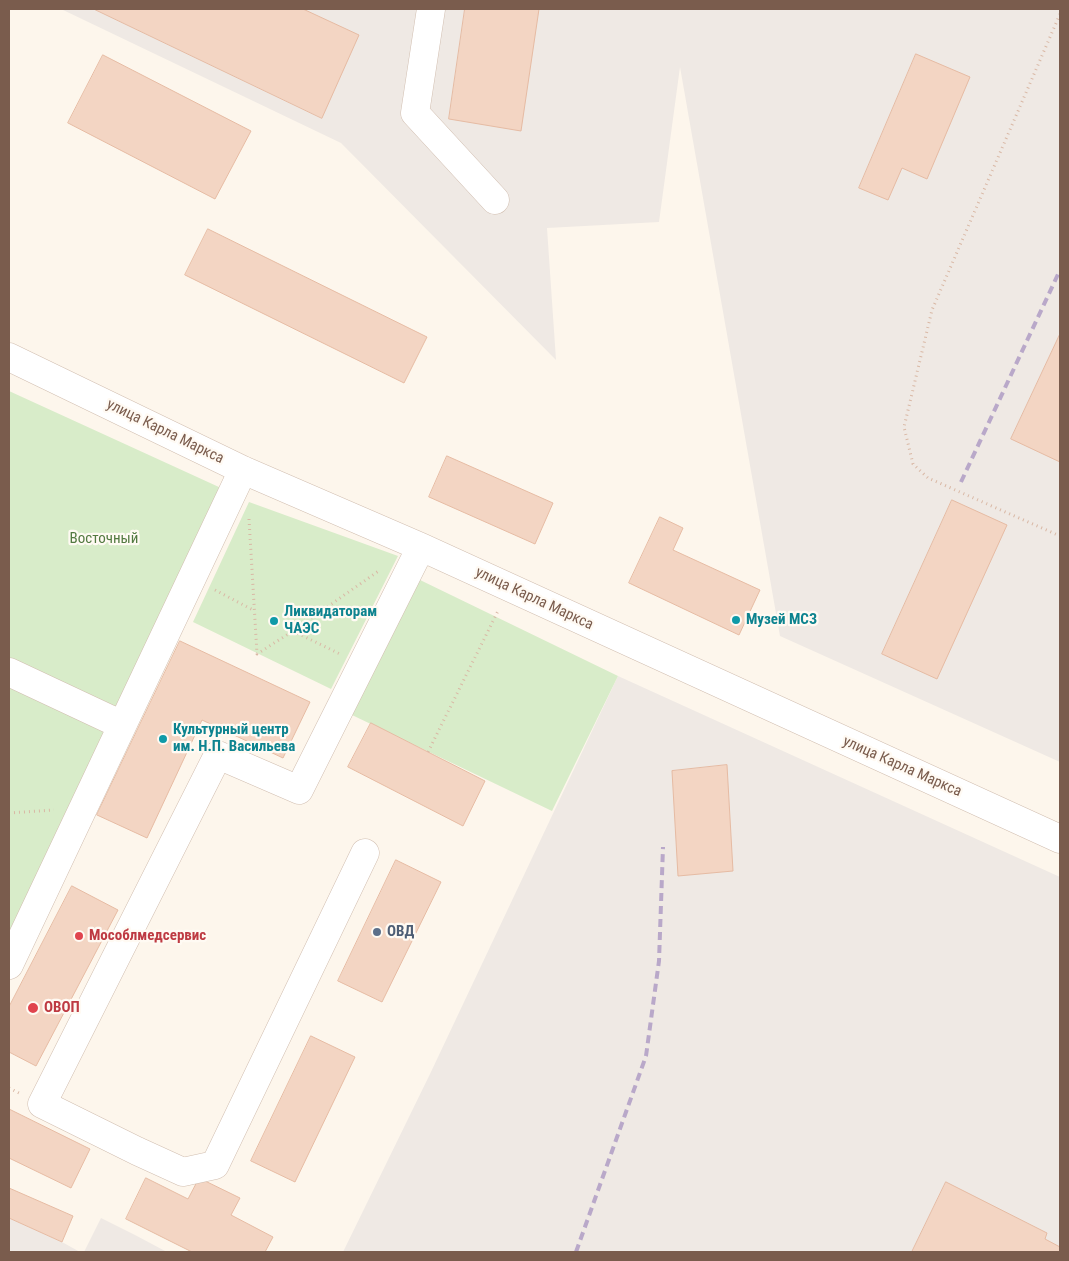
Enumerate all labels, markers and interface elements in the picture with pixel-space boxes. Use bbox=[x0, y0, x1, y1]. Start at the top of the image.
street label: улица Карла Маркса bbox=[104, 396, 226, 468]
park label: Восточный bbox=[70, 530, 138, 548]
street label: улица Карла Маркса bbox=[472, 564, 596, 634]
place label: Ликвидаторам ЧАЭС bbox=[284, 603, 377, 638]
place label: Музей МСЗ bbox=[746, 611, 817, 629]
marker: Музей МСЗ bbox=[730, 614, 742, 626]
marker: Ликвидаторам ЧАЭС bbox=[268, 615, 280, 627]
place label: Культурный центр им. Н.П. Васильева bbox=[173, 721, 295, 756]
marker: Культурный центр им. Н.П. Васильева bbox=[157, 733, 169, 745]
street label: улица Карла Маркса bbox=[840, 733, 964, 801]
place label: ОВД bbox=[387, 923, 414, 941]
marker: ОВД bbox=[371, 926, 383, 938]
place label: Мособлмедсервис bbox=[89, 927, 206, 945]
marker: Мособлмедсервис bbox=[73, 930, 85, 942]
place label: ОВОП bbox=[44, 999, 80, 1017]
marker: ОВОП bbox=[26, 1001, 40, 1015]

